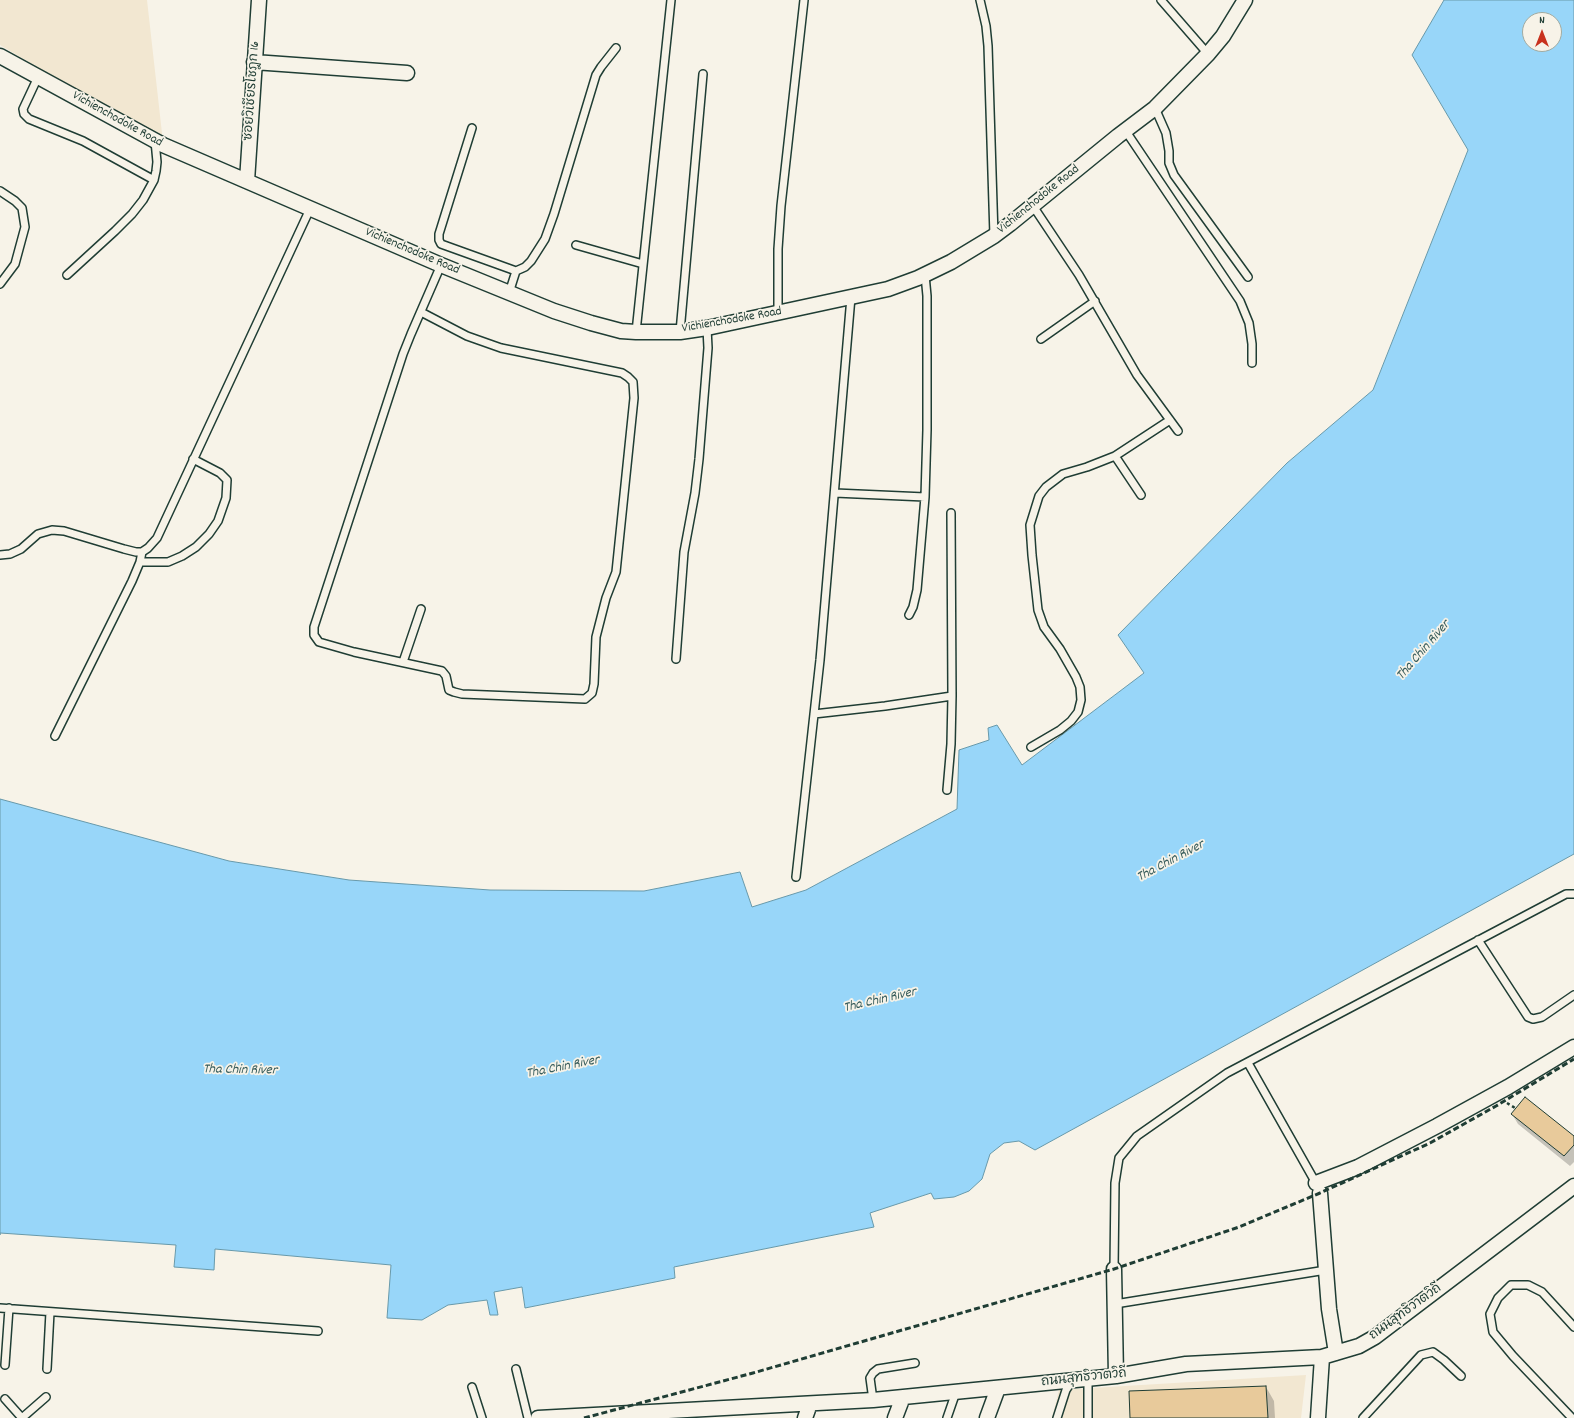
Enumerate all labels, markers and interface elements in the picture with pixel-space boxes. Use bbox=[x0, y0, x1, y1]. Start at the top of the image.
north arrow bbox=[1522, 12, 1562, 52]
text: N bbox=[1539, 13, 1545, 29]
street label: ซอยวิเชียรโชฎก 16 bbox=[242, 41, 264, 141]
street label: Vichienchodoke Road bbox=[69, 89, 165, 151]
street label: Vichienchodoke Road bbox=[995, 162, 1083, 238]
street label: Vichienchodoke Road bbox=[362, 225, 462, 279]
street label: Vichienchodoke Road bbox=[681, 305, 783, 337]
water label: Tha Chin River bbox=[1393, 618, 1455, 684]
water label: Tha Chin River bbox=[1134, 837, 1208, 887]
water label: Tha Chin River bbox=[842, 985, 918, 1017]
water label: Tha Chin River bbox=[525, 1053, 601, 1083]
water label: Tha Chin River bbox=[203, 1062, 277, 1080]
street label: ถนนสุทธิวาตวิถี bbox=[1367, 1282, 1445, 1344]
street label: ถนนสุทธิวาตวิถี bbox=[1041, 1367, 1127, 1391]

